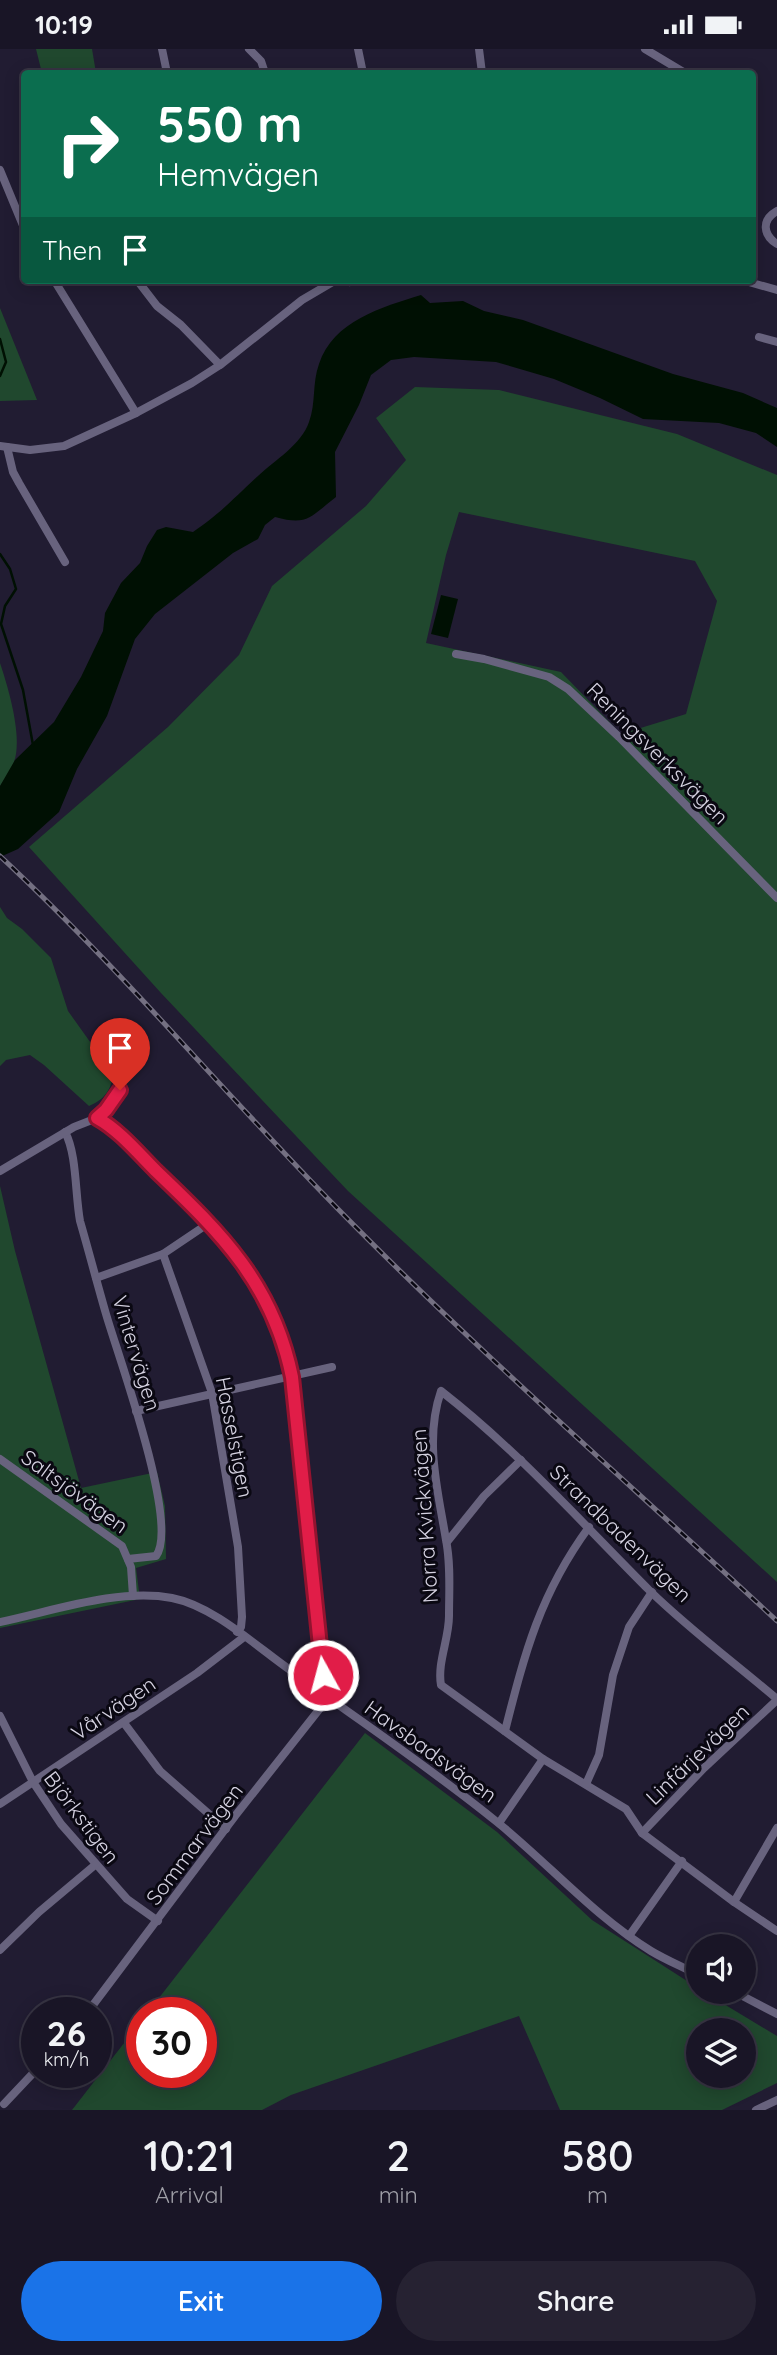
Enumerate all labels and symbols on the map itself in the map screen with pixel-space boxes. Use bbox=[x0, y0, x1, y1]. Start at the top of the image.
street label: Reningsverksvägen bbox=[582, 677, 734, 829]
pin bbox=[90, 1018, 150, 1090]
street label: Vintervägen bbox=[107, 1292, 167, 1414]
street label: Hasselstigen bbox=[211, 1374, 259, 1500]
street label: Norra Kvickvägen bbox=[405, 1428, 443, 1604]
street label: Saltsjövägen bbox=[17, 1444, 133, 1538]
street label: Strandbadenvägen bbox=[545, 1459, 697, 1607]
position arrow bbox=[286, 1638, 360, 1712]
street label: Vårvägen bbox=[66, 1670, 160, 1746]
street label: Havsbadsvägen bbox=[360, 1694, 502, 1808]
street label: Linfärjevägen bbox=[640, 1698, 754, 1810]
street label: Björkstigen bbox=[39, 1765, 125, 1869]
street label: Sommarvägen bbox=[140, 1778, 248, 1910]
speed limit sign: 30 bbox=[126, 1997, 217, 2088]

